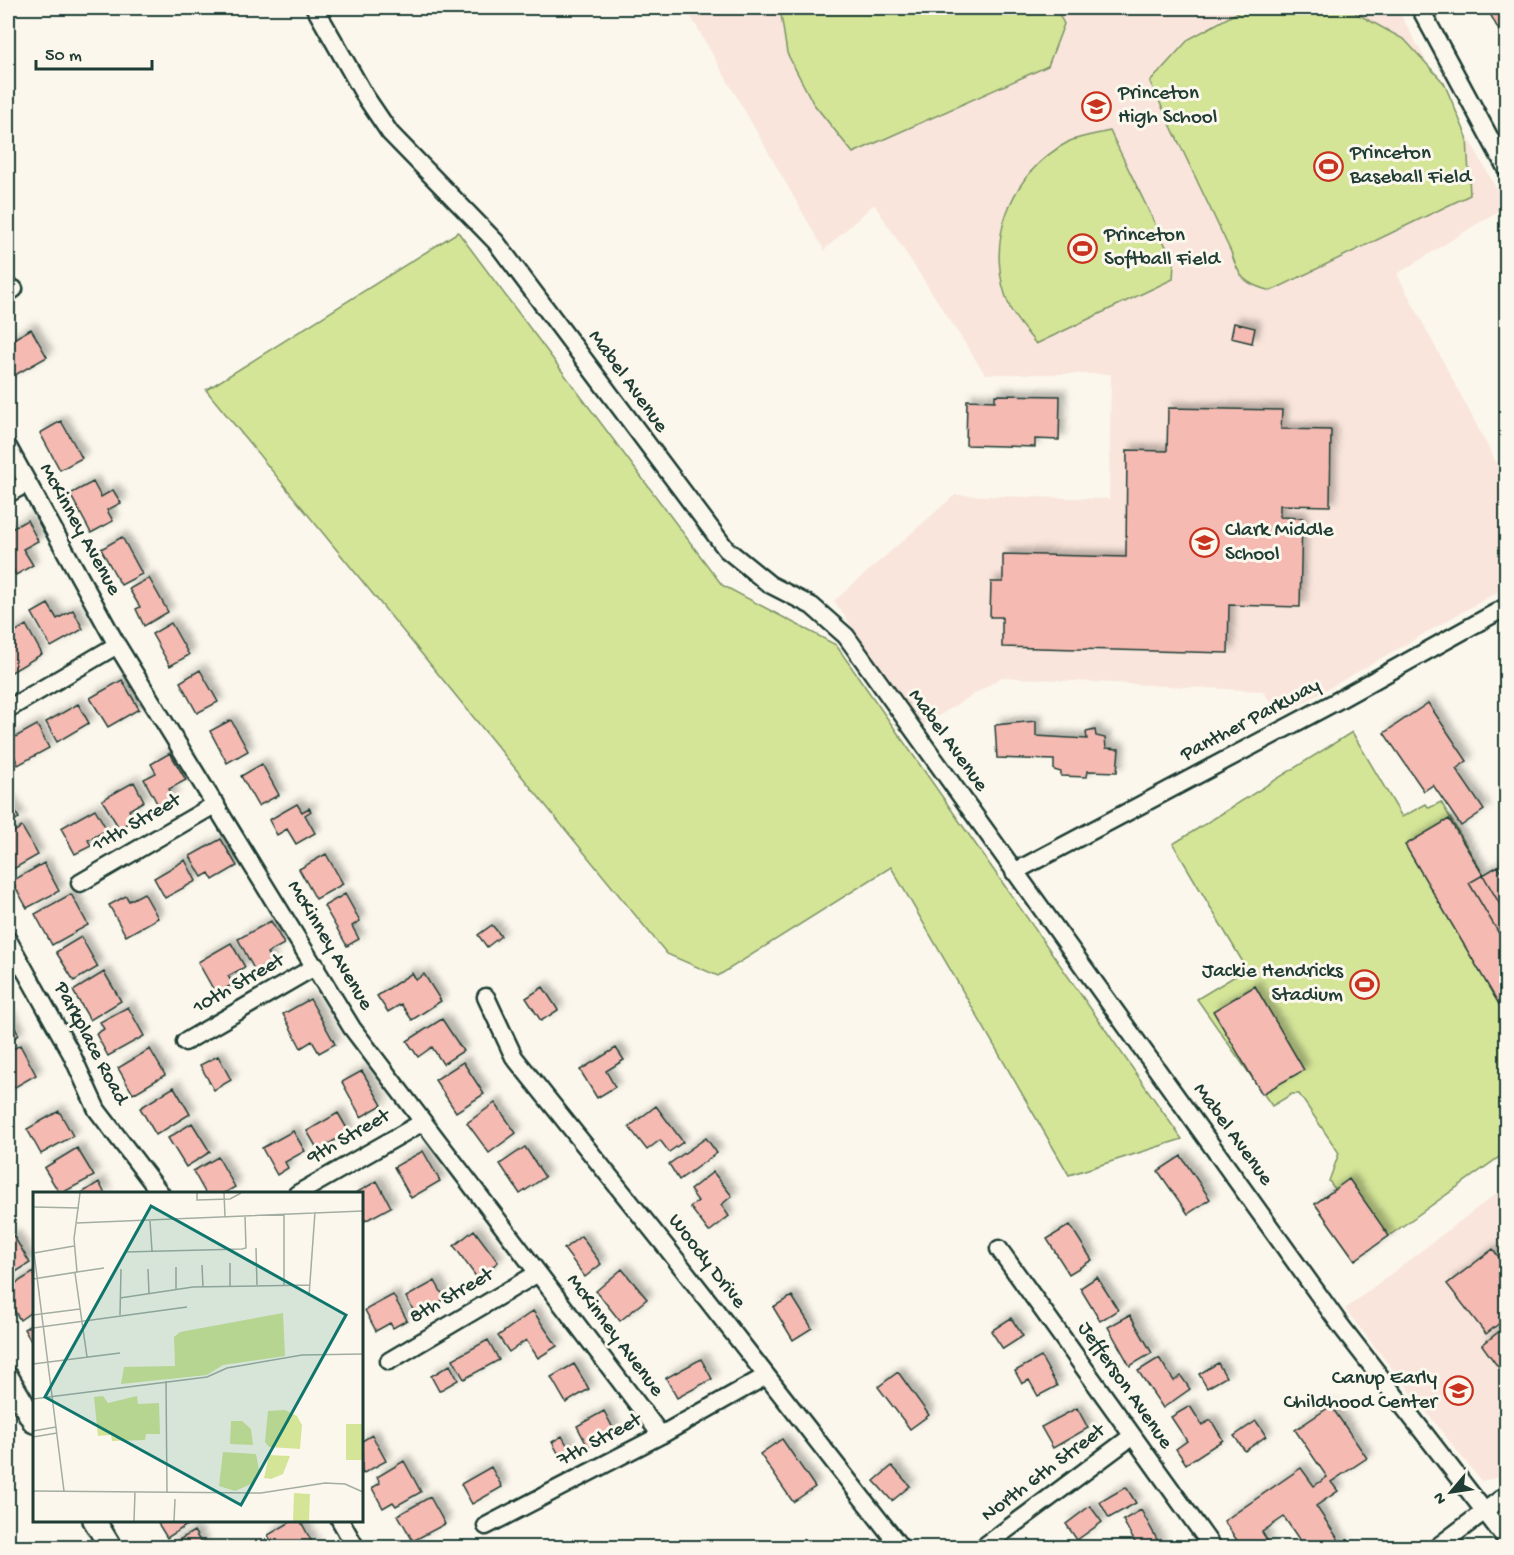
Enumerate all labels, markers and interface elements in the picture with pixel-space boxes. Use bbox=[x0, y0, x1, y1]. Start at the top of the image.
scale bar bbox=[36, 33, 152, 71]
text: 50 m bbox=[45, 46, 82, 67]
place label: Princeton High School bbox=[1117, 82, 1217, 131]
school or university icon: Princeton High School bbox=[1081, 90, 1113, 122]
place label: Princeton Baseball Field bbox=[1349, 142, 1473, 191]
sports icon: Princeton Baseball Field bbox=[1313, 150, 1345, 182]
place label: Princeton Softball Field bbox=[1103, 224, 1221, 273]
sports icon: Princeton Softball Field bbox=[1067, 232, 1099, 264]
street label: Mabel Avenue bbox=[581, 326, 673, 439]
street label: McKinney Avenue bbox=[32, 460, 126, 601]
place label: Clark Middle School bbox=[1225, 519, 1335, 568]
school or university icon: Clark Middle School bbox=[1188, 527, 1220, 559]
street label: Panther Parkway bbox=[1176, 674, 1325, 769]
street label: Mabel Avenue bbox=[901, 685, 993, 798]
street label: 11th Street bbox=[88, 788, 188, 860]
street label: McKinney Avenue bbox=[280, 877, 378, 1016]
street label: 10th Street bbox=[188, 948, 291, 1022]
place label: Jackie Hendricks Stadium bbox=[1202, 960, 1344, 1009]
sports icon: Jackie Hendricks Stadium bbox=[1348, 968, 1380, 1000]
street label: Parkplace Road bbox=[47, 977, 134, 1111]
street label: Mabel Avenue bbox=[1186, 1079, 1278, 1192]
street label: 9th Street bbox=[302, 1103, 397, 1172]
inset map bbox=[33, 1192, 363, 1522]
street label: Woody Drive bbox=[661, 1210, 751, 1315]
street label: 8th Street bbox=[406, 1262, 500, 1331]
street label: McKinney Avenue bbox=[560, 1270, 669, 1403]
street label: Jefferson Avenue bbox=[1071, 1317, 1178, 1455]
place label: Canup Early Childhood Center bbox=[1283, 1367, 1439, 1416]
school or university icon: Canup Early Childhood Center bbox=[1442, 1375, 1474, 1407]
street label: 7th Street bbox=[553, 1407, 649, 1474]
street label: North 6th Street bbox=[977, 1418, 1113, 1529]
north arrow bbox=[1421, 1462, 1481, 1522]
text: N bbox=[1430, 1488, 1452, 1507]

